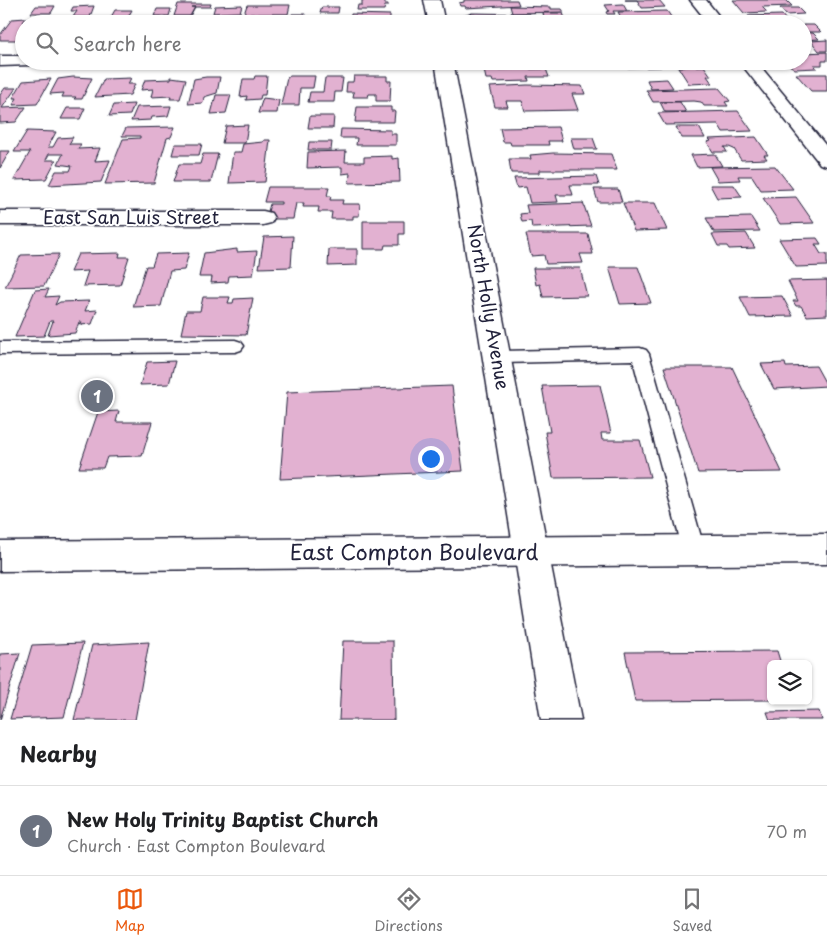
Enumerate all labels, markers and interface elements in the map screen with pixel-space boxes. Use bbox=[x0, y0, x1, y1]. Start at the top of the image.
search box bbox=[15, 15, 812, 70]
icon: search bbox=[33, 29, 61, 57]
text: Search here bbox=[73, 29, 182, 57]
street label: East San Luis Street bbox=[43, 203, 219, 230]
street label: North Holly Avenue bbox=[462, 222, 517, 392]
pin: 1 bbox=[81, 377, 113, 415]
your location bbox=[418, 446, 444, 472]
street label: East Compton Boulevard bbox=[290, 535, 539, 567]
map controls bbox=[767, 660, 812, 705]
button: layers bbox=[767, 660, 812, 705]
text: Nearby bbox=[20, 737, 97, 769]
text: New Holy Trinity Baptist Church bbox=[67, 805, 378, 833]
text: 1 bbox=[32, 819, 40, 843]
text: 70 m bbox=[767, 819, 807, 843]
text: Church · East Compton Boulevard bbox=[67, 833, 325, 857]
tab: Map bbox=[115, 885, 145, 936]
tab: Directions bbox=[375, 885, 443, 936]
tab: Saved bbox=[672, 885, 712, 936]

